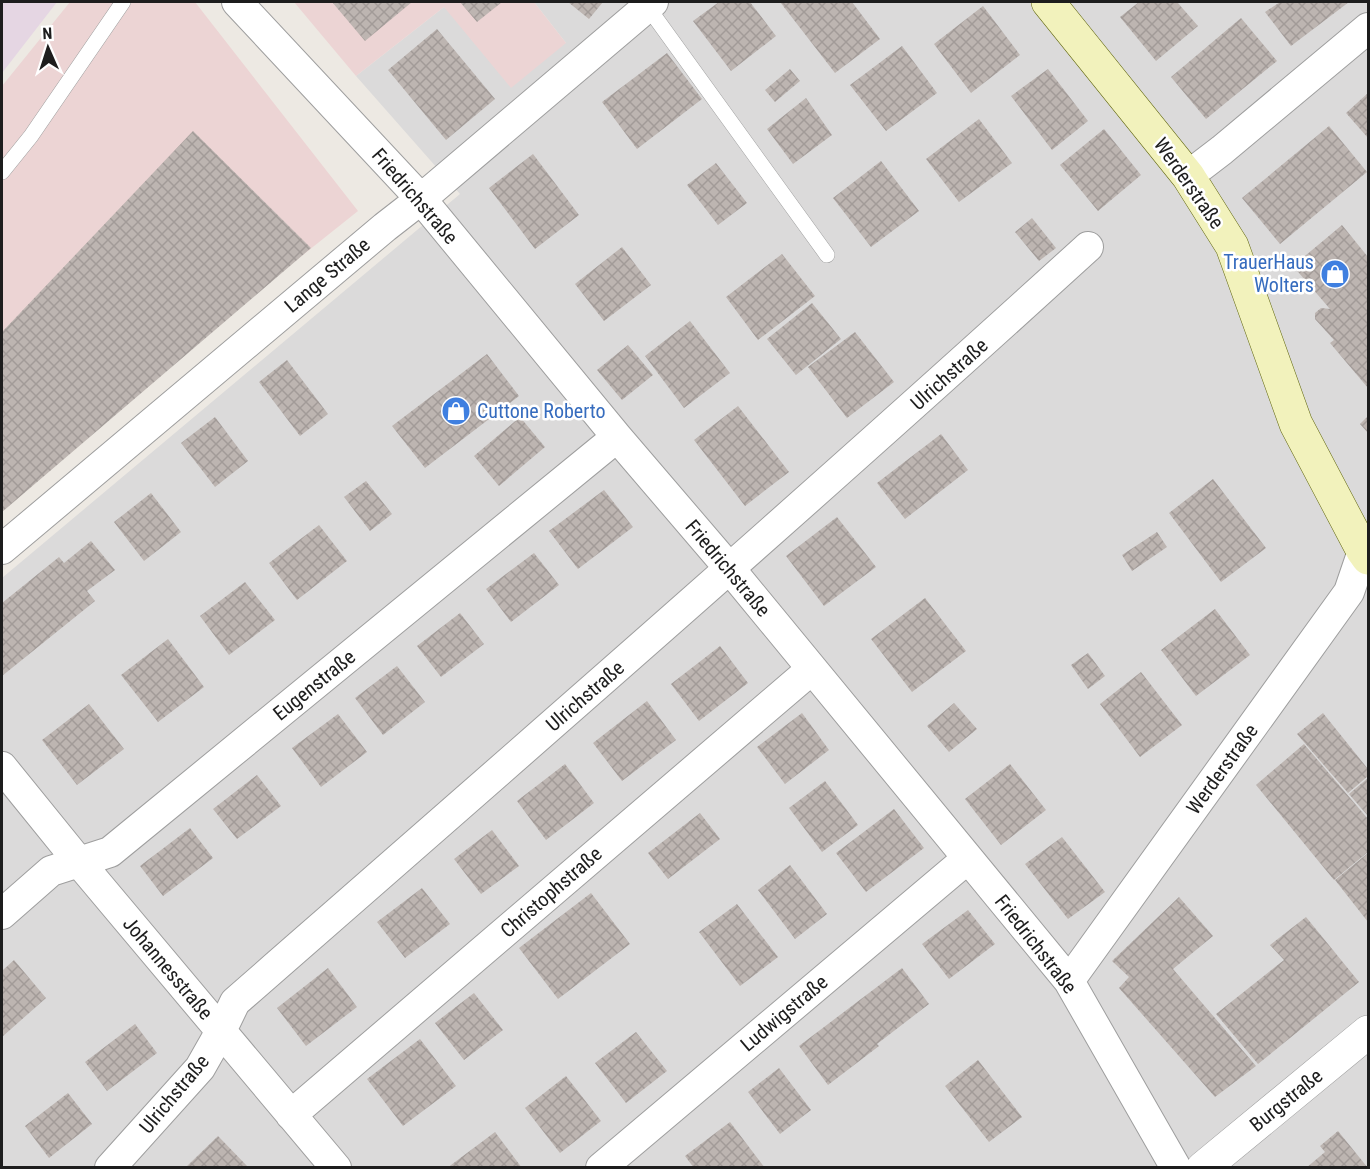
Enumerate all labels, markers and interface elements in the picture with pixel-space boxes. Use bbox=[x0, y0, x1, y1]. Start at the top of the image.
north arrow bbox=[18, 18, 78, 78]
text: N bbox=[42, 24, 53, 43]
street label: Werderstraße bbox=[1149, 133, 1229, 233]
street label: Friedrichstraße bbox=[367, 143, 463, 249]
street label: Lange Straße bbox=[279, 232, 375, 318]
place label: TrauerHaus Wolters bbox=[1223, 250, 1314, 297]
shop icon: TrauerHaus Wolters bbox=[1319, 258, 1351, 290]
street label: Ulrichstraße bbox=[905, 333, 993, 415]
shop icon: Cuttone Roberto bbox=[440, 395, 472, 427]
place label: Cuttone Roberto bbox=[477, 399, 606, 423]
street label: Friedrichstraße bbox=[681, 515, 775, 621]
street label: Eugenstraße bbox=[268, 645, 360, 725]
street label: Ulrichstraße bbox=[541, 656, 629, 736]
street label: Werderstraße bbox=[1181, 719, 1263, 819]
street label: Christophstraße bbox=[495, 842, 607, 942]
street label: Friedrichstraße bbox=[990, 890, 1082, 998]
street label: Johannesstraße bbox=[118, 912, 218, 1024]
street label: Ludwigstraße bbox=[736, 970, 832, 1056]
street label: Ulrichstraße bbox=[134, 1050, 214, 1138]
street label: Burgstraße bbox=[1245, 1063, 1327, 1137]

